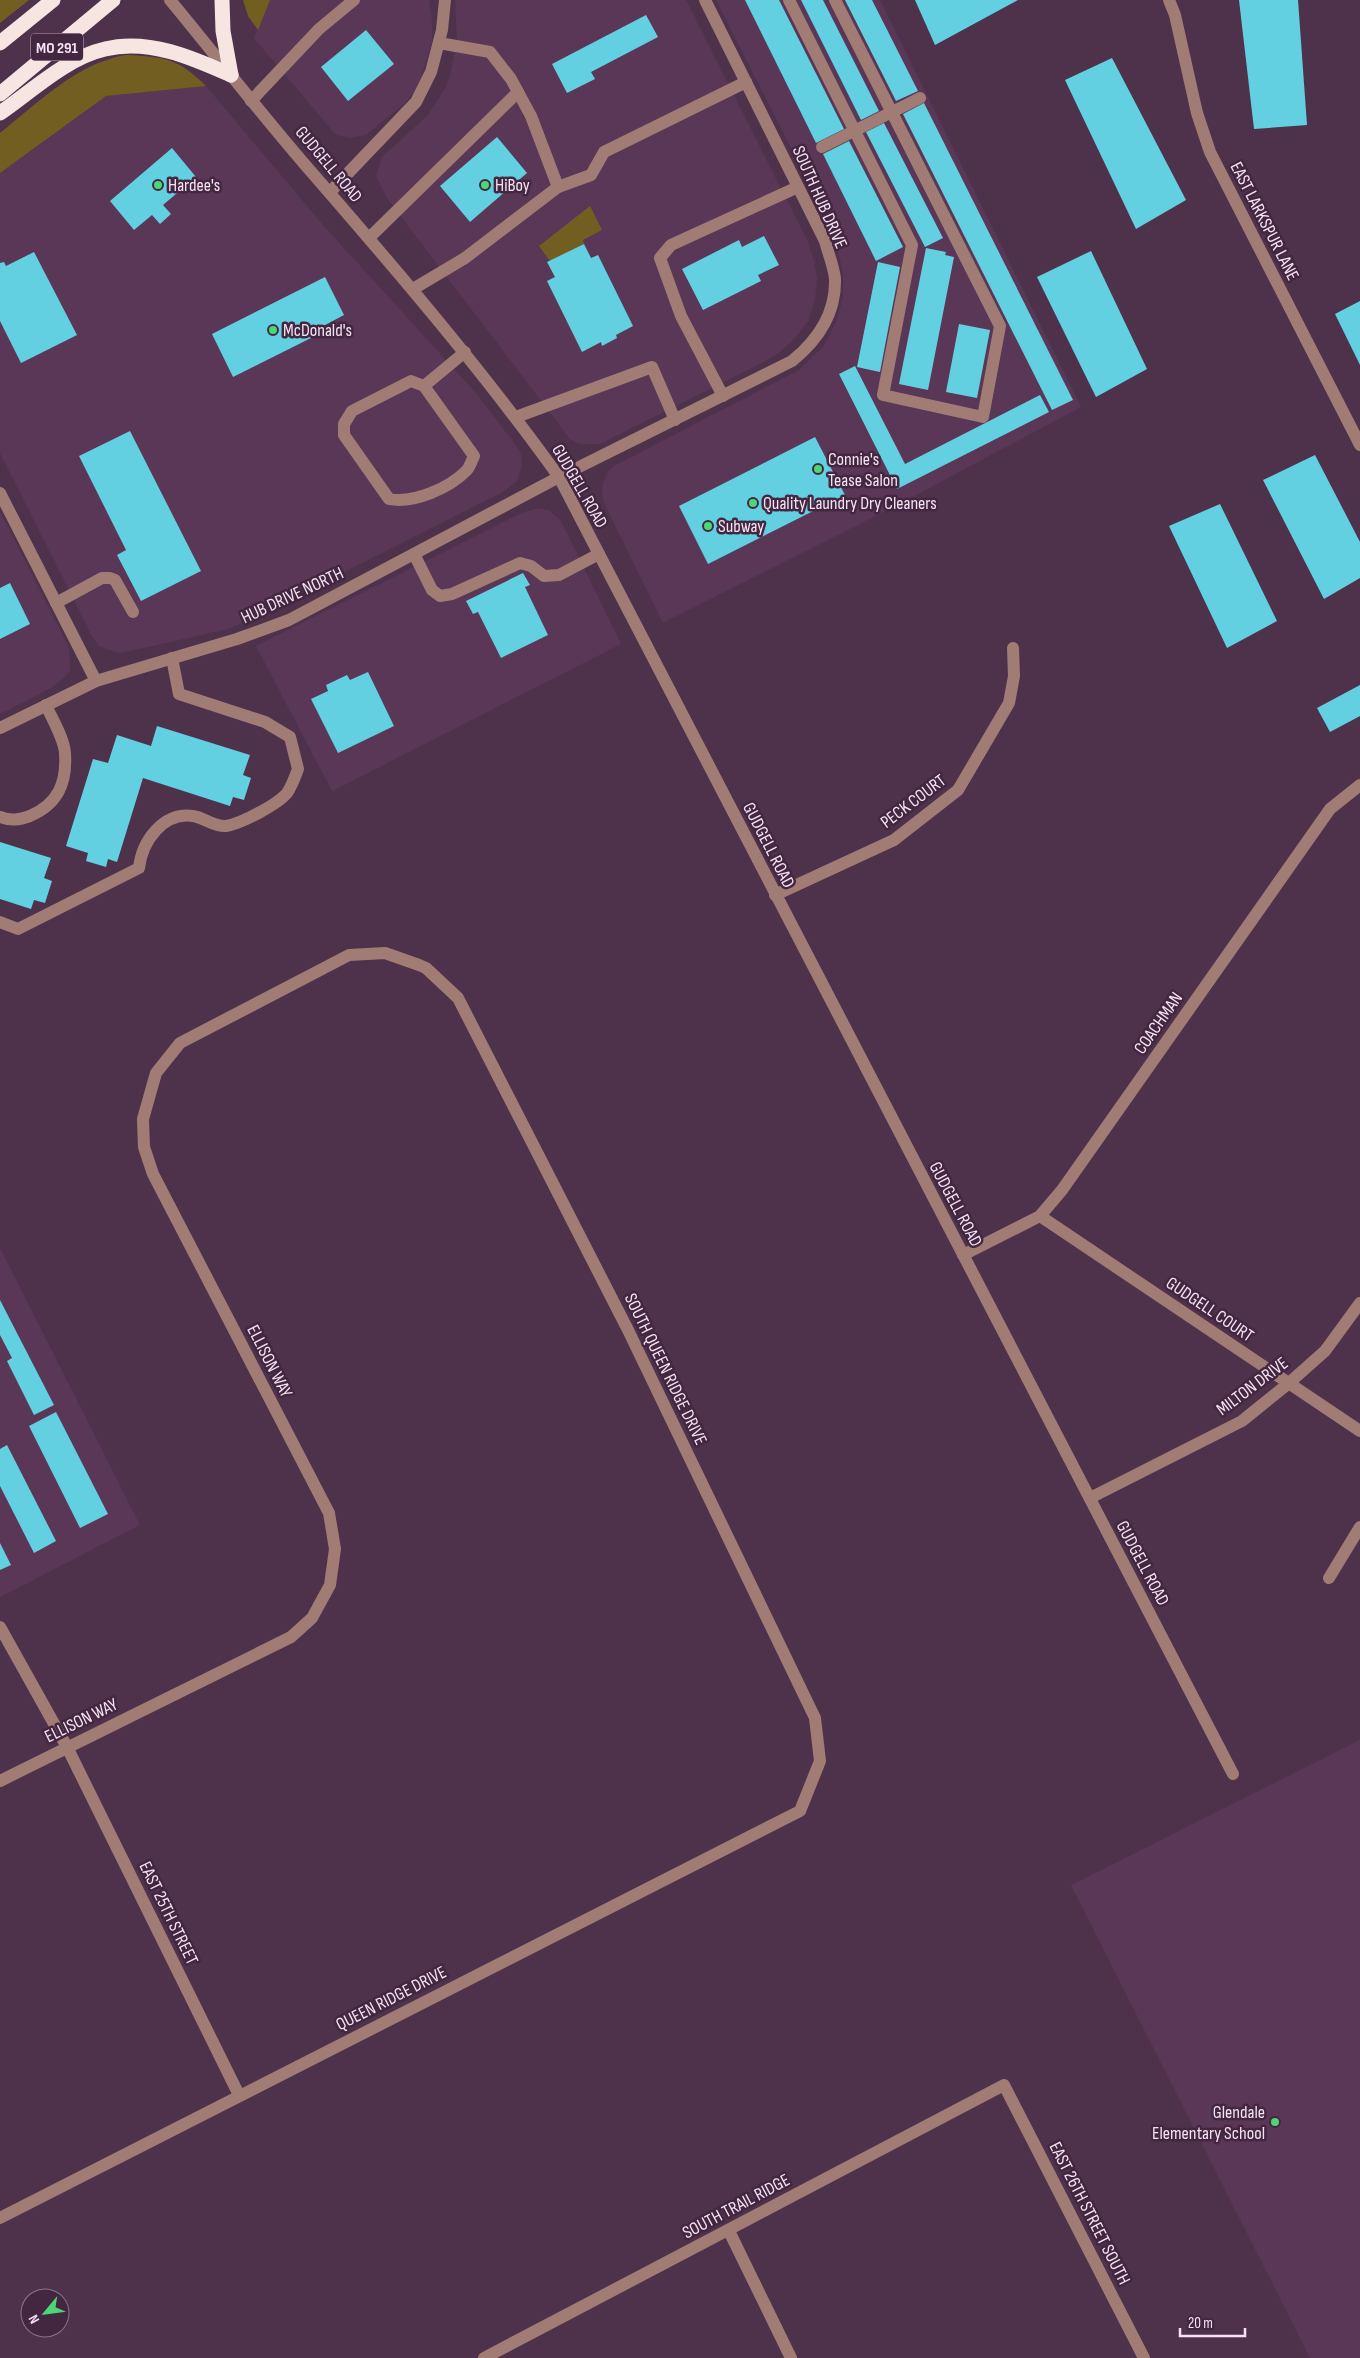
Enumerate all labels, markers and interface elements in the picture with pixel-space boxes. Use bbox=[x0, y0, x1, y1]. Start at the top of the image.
road number: MO 291 bbox=[31, 34, 83, 61]
street label: GUDGELL ROAD bbox=[291, 122, 367, 207]
street label: SOUTH HUB DRIVE bbox=[788, 143, 852, 252]
street label: EAST LARKSPUR LANE bbox=[1226, 158, 1303, 284]
place label: Hardee's bbox=[168, 175, 220, 196]
place label: HiBoy bbox=[495, 175, 530, 196]
marker: Hardee's bbox=[152, 179, 164, 191]
marker: HiBoy bbox=[479, 179, 491, 191]
place label: McDonald's bbox=[283, 320, 352, 341]
marker: McDonald's bbox=[267, 324, 279, 336]
street label: GUDGELL ROAD bbox=[547, 441, 612, 532]
place label: Connie's Tease Salon bbox=[828, 449, 898, 491]
marker: Connie's Tease Salon bbox=[812, 463, 824, 475]
place label: Quality Laundry Dry Cleaners bbox=[763, 493, 937, 514]
marker: Quality Laundry Dry Cleaners bbox=[747, 497, 759, 509]
place label: Subway bbox=[718, 516, 764, 537]
marker: Subway bbox=[702, 520, 714, 532]
street label: HUB DRIVE NORTH bbox=[238, 563, 347, 628]
street label: PECK COURT bbox=[876, 770, 950, 833]
street label: GUDGELL ROAD bbox=[738, 799, 799, 891]
street label: COACHMAN bbox=[1130, 988, 1187, 1058]
street label: GUDGELL ROAD bbox=[924, 1158, 987, 1250]
street label: GUDGELL COURT bbox=[1162, 1272, 1258, 1346]
street label: SOUTH QUEEN RIDGE DRIVE bbox=[620, 1290, 711, 1448]
street label: ELLISON WAY bbox=[242, 1321, 297, 1401]
street label: MILTON DRIVE bbox=[1212, 1353, 1292, 1420]
street label: GUDGELL ROAD bbox=[1111, 1517, 1174, 1609]
street label: ELLISON WAY bbox=[41, 1694, 122, 1747]
street label: EAST 25TH STREET bbox=[135, 1858, 203, 1968]
street label: QUEEN RIDGE DRIVE bbox=[333, 1962, 450, 2035]
place label: Glendale Elementary School bbox=[1152, 2102, 1265, 2144]
marker: Glendale Elementary School bbox=[1269, 2116, 1281, 2128]
street label: EAST 26TH STREET SOUTH bbox=[1044, 2138, 1135, 2288]
street label: SOUTH TRAIL RIDGE bbox=[679, 2169, 793, 2243]
north arrow bbox=[20, 2288, 70, 2338]
scale bar bbox=[1180, 2306, 1245, 2338]
text: N bbox=[25, 2312, 43, 2326]
text: 20 m bbox=[1188, 2314, 1213, 2333]

